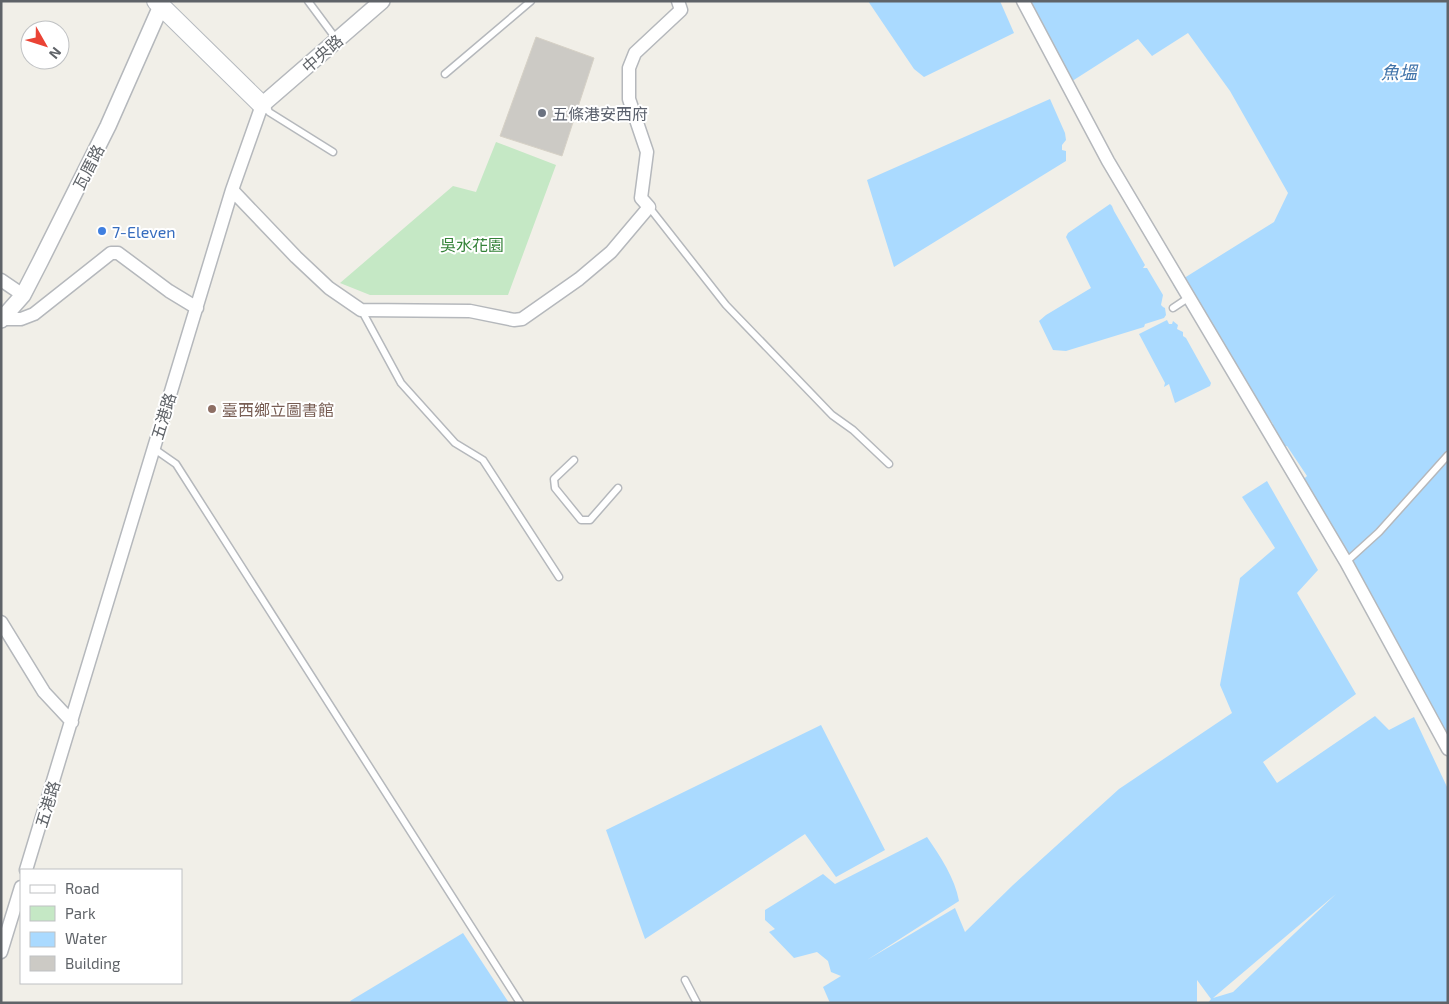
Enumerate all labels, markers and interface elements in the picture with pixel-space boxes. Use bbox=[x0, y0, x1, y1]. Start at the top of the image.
north arrow bbox=[20, 20, 70, 70]
street label: 中央路 bbox=[298, 30, 346, 76]
text: N bbox=[46, 44, 65, 63]
water label: 魚塭 bbox=[1381, 61, 1419, 83]
place label: 五條港安西府 bbox=[552, 104, 648, 123]
marker: 五條港安西府 bbox=[536, 107, 548, 119]
street label: 瓦厝路 bbox=[69, 141, 107, 193]
place label: 7-Eleven bbox=[112, 222, 176, 241]
marker: 7-Eleven bbox=[96, 225, 108, 237]
park label: 吳水花園 bbox=[440, 235, 504, 254]
street label: 五港路 bbox=[147, 390, 179, 442]
place label: 臺西鄉立圖書館 bbox=[222, 400, 334, 419]
marker: 臺西鄉立圖書館 bbox=[206, 403, 218, 415]
street label: 五港路 bbox=[31, 778, 63, 830]
legend bbox=[20, 869, 182, 984]
text: Road bbox=[65, 879, 100, 897]
text: Park bbox=[65, 904, 96, 922]
text: Water bbox=[65, 929, 107, 947]
text: Building bbox=[65, 954, 121, 972]

